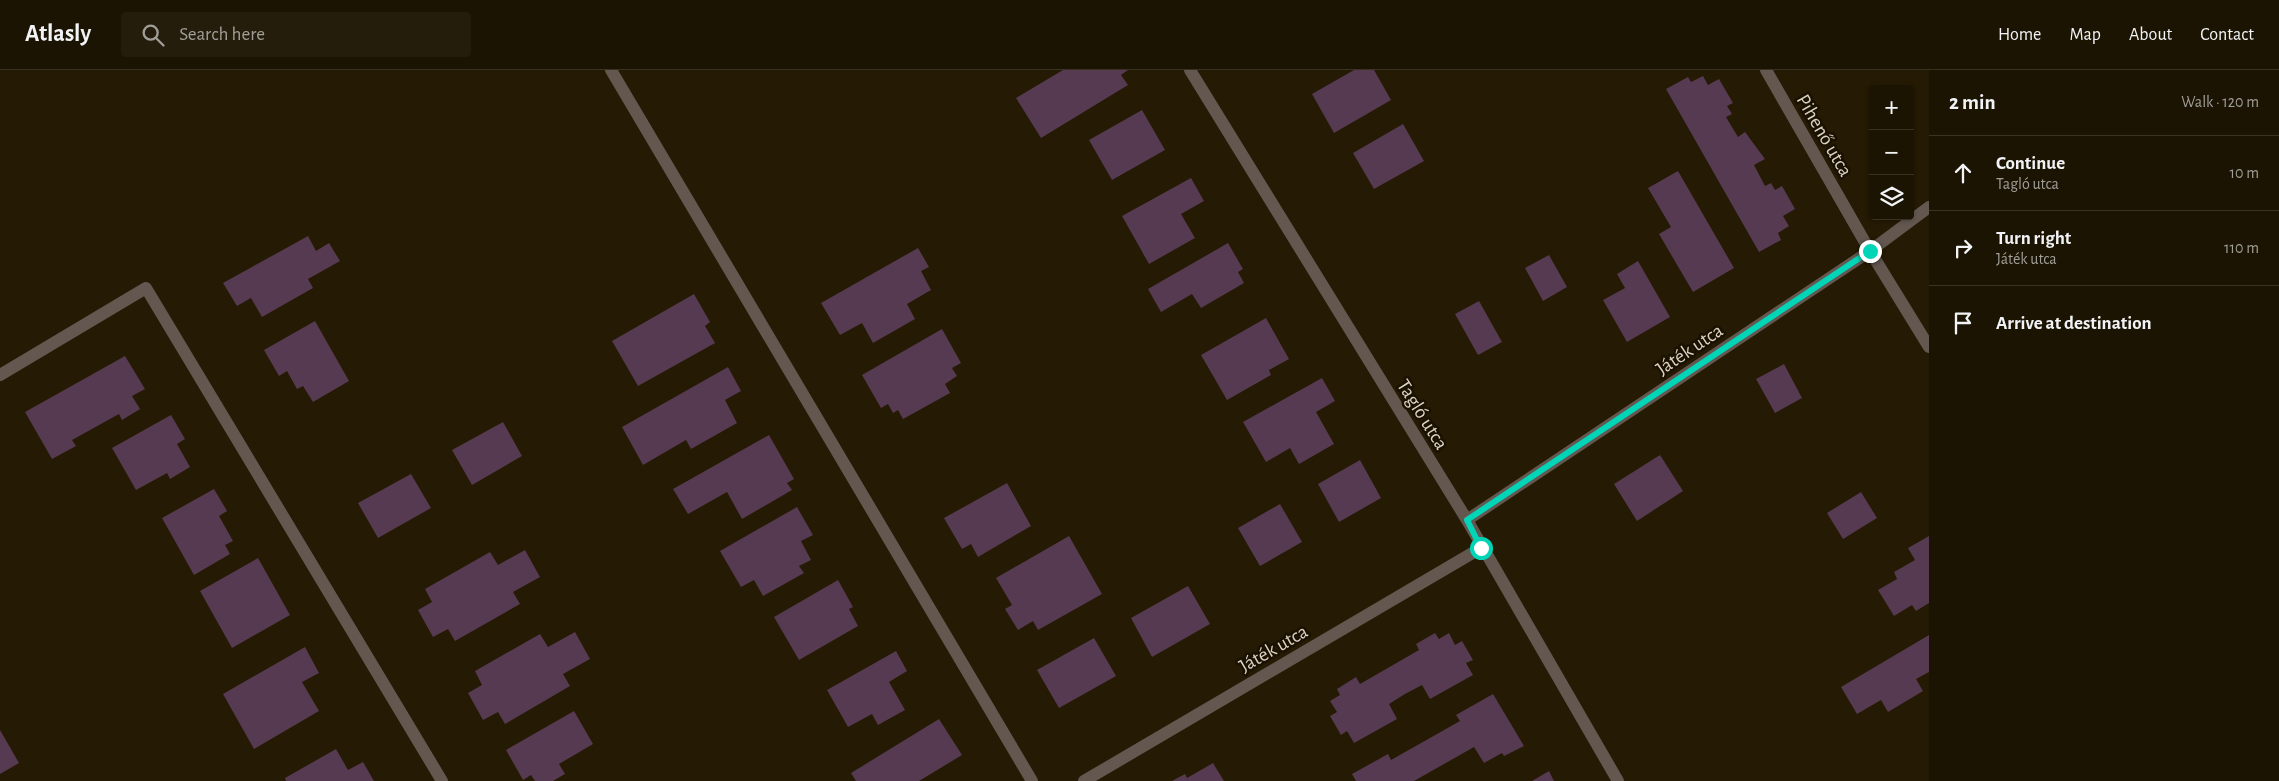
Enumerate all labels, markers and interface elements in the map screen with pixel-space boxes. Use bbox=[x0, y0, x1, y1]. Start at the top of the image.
search box bbox=[121, 12, 471, 57]
icon: search bbox=[139, 21, 167, 49]
text: Atlasly bbox=[25, 22, 91, 46]
text: Search here bbox=[179, 25, 265, 44]
text: Home bbox=[1998, 26, 2041, 44]
text: Map bbox=[2069, 26, 2101, 44]
text: About bbox=[2129, 26, 2172, 44]
text: Contact bbox=[2200, 26, 2254, 44]
map controls bbox=[1869, 85, 1914, 220]
button: + bbox=[1869, 85, 1914, 130]
street label: Pihenő utca bbox=[1793, 91, 1856, 180]
text: 2 min bbox=[1949, 92, 1996, 113]
text: Walk · 120 m bbox=[2181, 94, 2259, 110]
button: − bbox=[1869, 130, 1914, 175]
text: Continue bbox=[1996, 154, 2065, 173]
icon: ahead bbox=[1949, 159, 1977, 187]
text: 10 m bbox=[2230, 165, 2259, 181]
button: layers bbox=[1869, 175, 1914, 220]
text: Tagló utca bbox=[1996, 176, 2059, 192]
text: Turn right bbox=[1996, 229, 2071, 248]
icon: right bbox=[1949, 234, 1977, 262]
route end bbox=[1859, 240, 1882, 263]
text: 110 m bbox=[2224, 240, 2259, 256]
text: Játék utca bbox=[1996, 251, 2057, 267]
icon: arrive bbox=[1949, 309, 1977, 337]
text: Arrive at destination bbox=[1996, 314, 2152, 333]
street label: Játék utca bbox=[1653, 320, 1727, 379]
street label: Tagló utca bbox=[1393, 376, 1451, 453]
route start bbox=[1470, 537, 1493, 560]
street label: Játék utca bbox=[1236, 621, 1311, 676]

